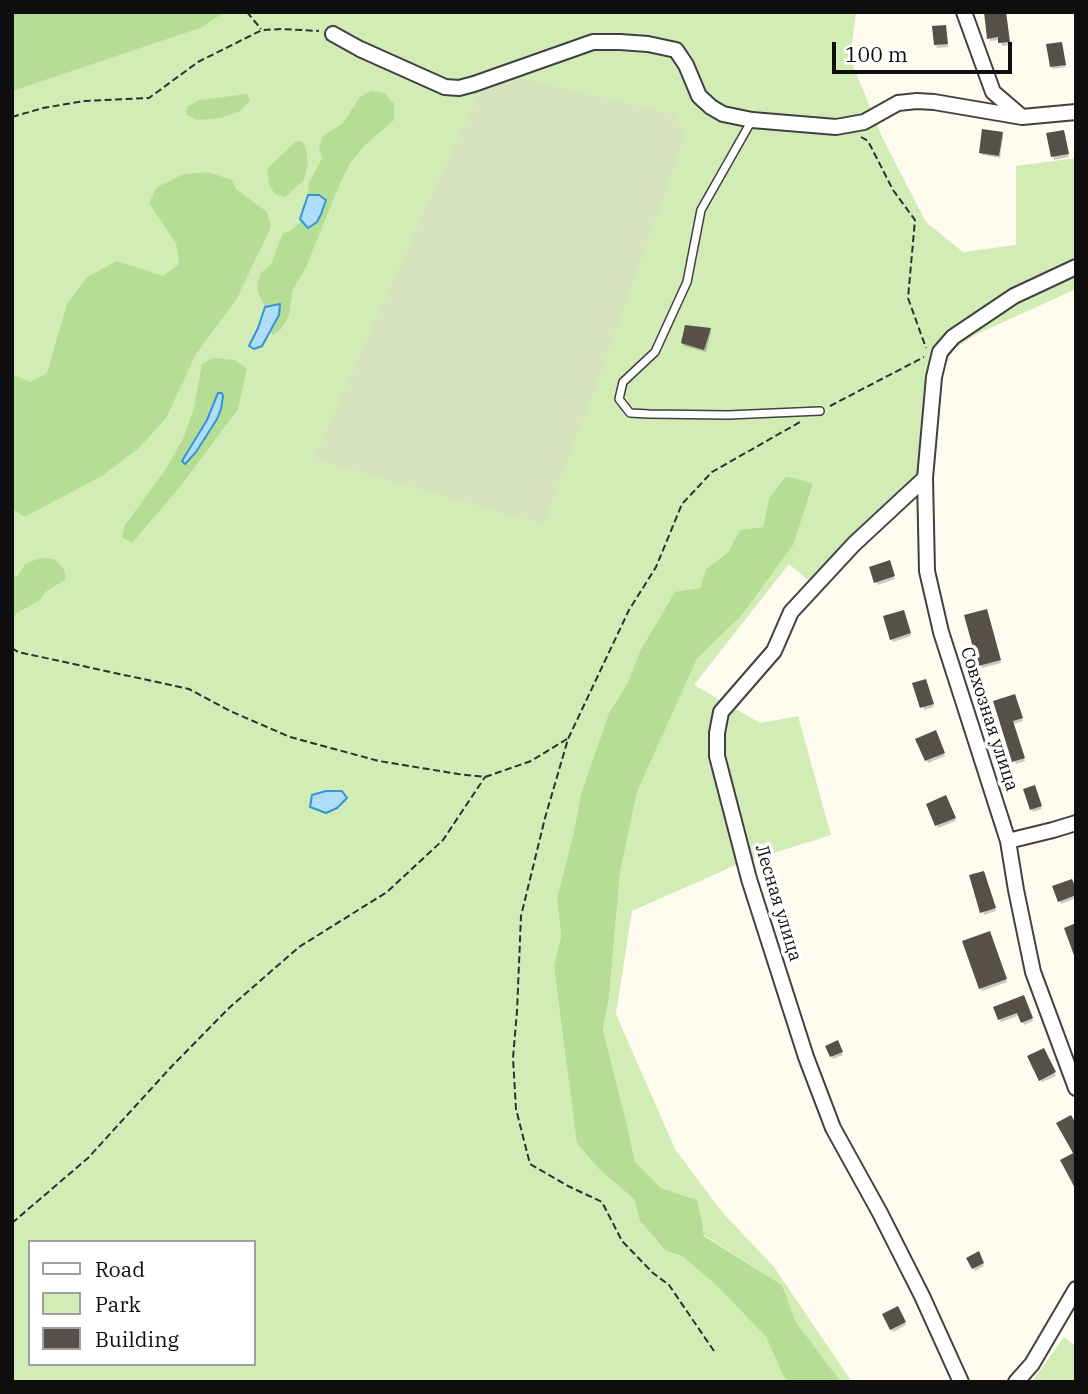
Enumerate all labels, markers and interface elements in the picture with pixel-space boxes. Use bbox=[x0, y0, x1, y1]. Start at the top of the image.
scale bar bbox=[836, 28, 1016, 72]
text: 100 m bbox=[845, 40, 908, 68]
street label: Совхозная улица bbox=[956, 644, 1022, 794]
street label: Лесная улица bbox=[750, 842, 806, 964]
legend bbox=[28, 1240, 256, 1366]
text: Road bbox=[95, 1255, 145, 1283]
text: Park bbox=[95, 1290, 141, 1318]
text: Building bbox=[95, 1325, 179, 1353]

